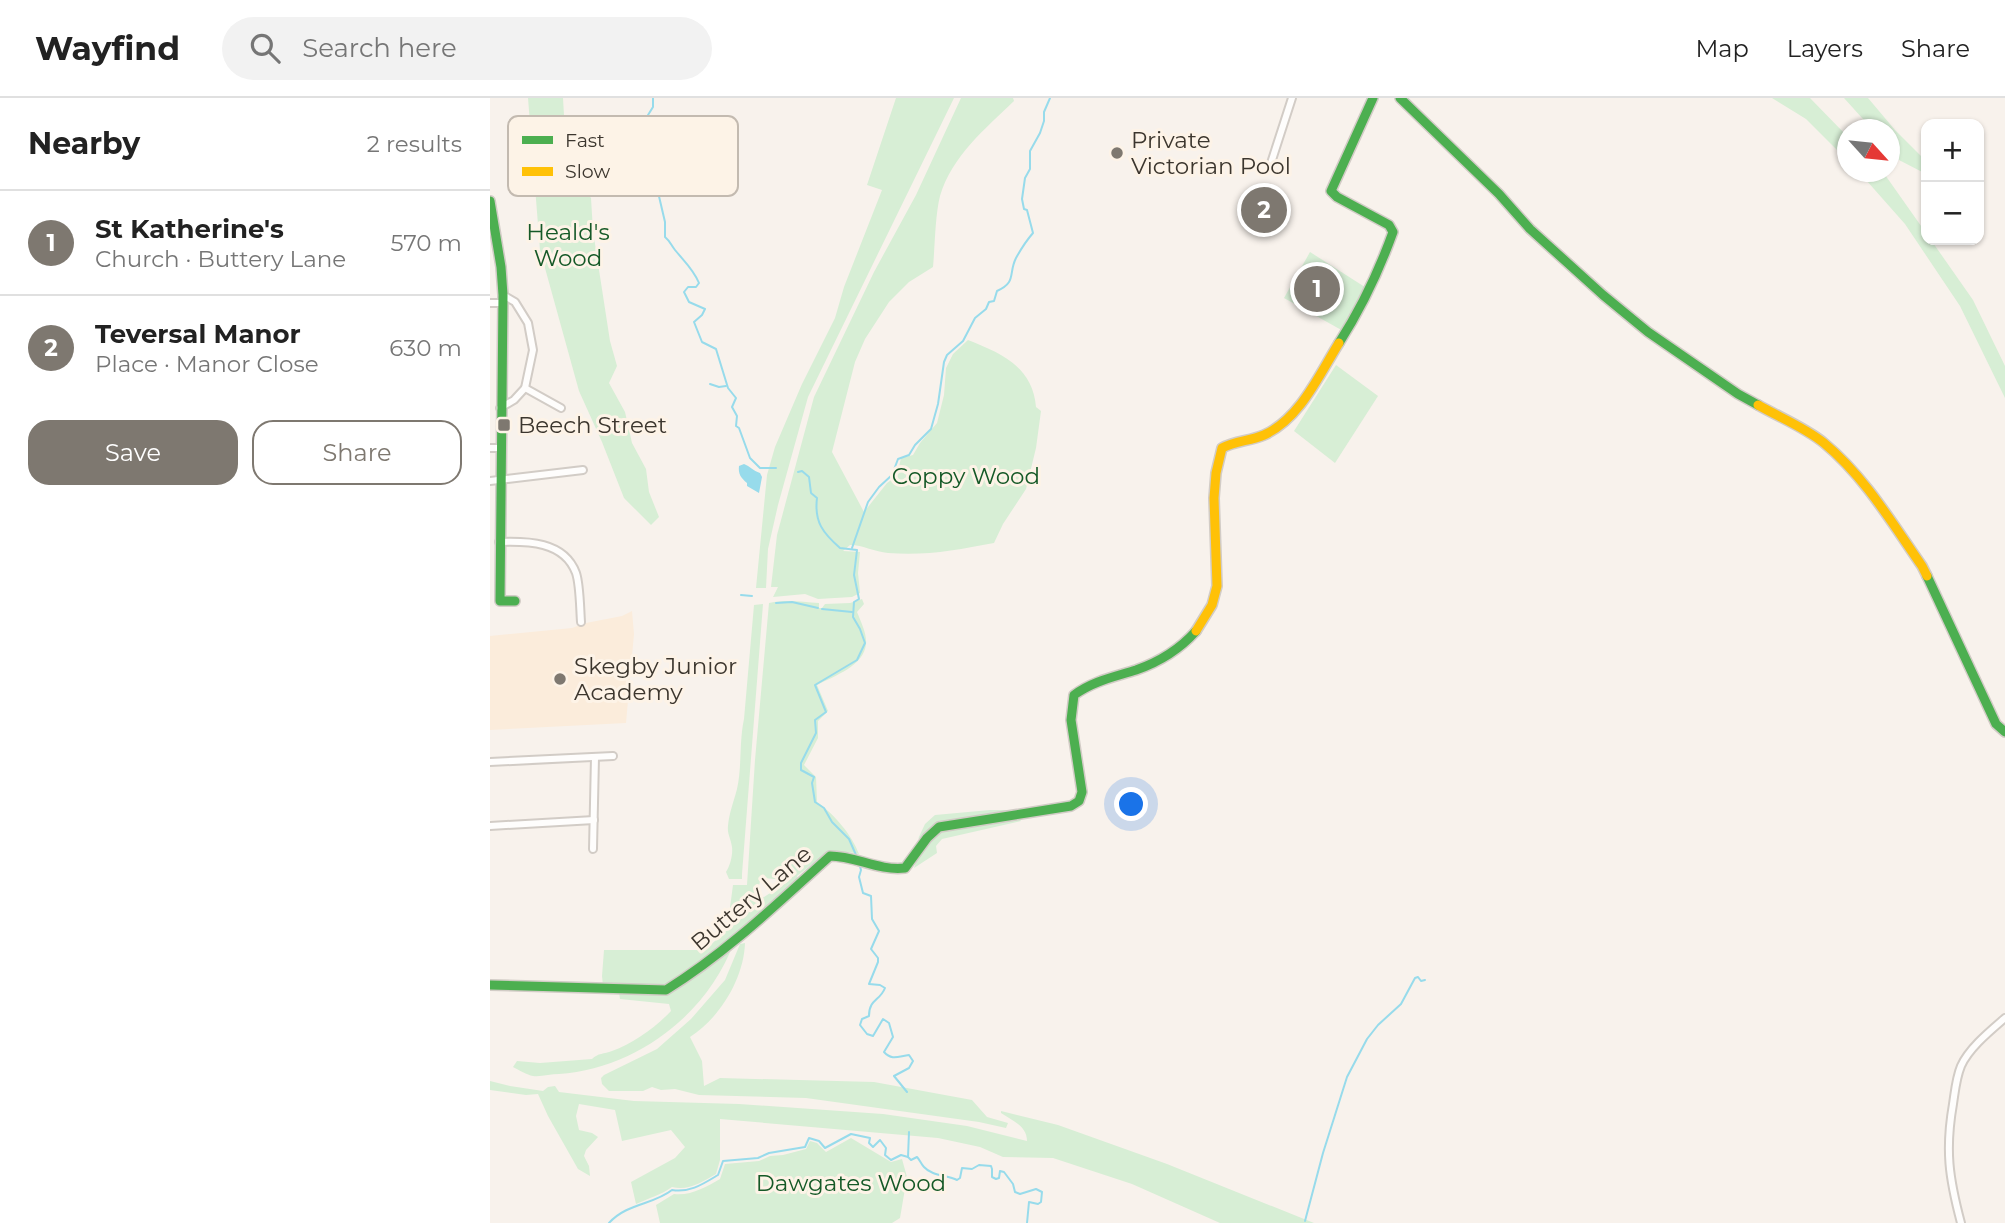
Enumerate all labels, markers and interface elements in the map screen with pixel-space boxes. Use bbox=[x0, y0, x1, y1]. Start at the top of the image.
search box bbox=[222, 17, 712, 80]
text: Wayfind bbox=[35, 28, 180, 68]
icon: search bbox=[246, 29, 284, 67]
text: Search here bbox=[302, 32, 457, 64]
text: Map bbox=[1695, 34, 1749, 63]
text: Layers bbox=[1787, 34, 1863, 63]
text: Share bbox=[1901, 34, 1970, 63]
legend bbox=[508, 116, 738, 196]
north arrow bbox=[1837, 119, 1900, 182]
map controls bbox=[1921, 119, 1984, 245]
button: + bbox=[1921, 119, 1984, 182]
text: Nearby bbox=[28, 125, 140, 162]
place label: Private Victorian Pool bbox=[1131, 126, 1291, 180]
text: Fast bbox=[565, 129, 605, 152]
text: 2 results bbox=[367, 130, 462, 158]
marker: Private Victorian Pool bbox=[1109, 145, 1125, 161]
text: Slow bbox=[565, 160, 610, 183]
button: − bbox=[1921, 182, 1984, 245]
pin: 2 bbox=[1241, 184, 1287, 236]
text: St Katherine's bbox=[95, 213, 284, 245]
park label: Heald's Wood bbox=[526, 218, 610, 272]
text: 1 bbox=[46, 229, 56, 257]
text: 570 m bbox=[391, 229, 462, 257]
text: Church · Buttery Lane bbox=[95, 245, 346, 273]
pin: 1 bbox=[1294, 263, 1340, 315]
text: Teversal Manor bbox=[95, 318, 301, 350]
text: 2 bbox=[44, 334, 58, 362]
text: 630 m bbox=[389, 334, 462, 362]
text: Place · Manor Close bbox=[95, 350, 319, 378]
place label: Beech Street bbox=[518, 411, 667, 439]
marker: Beech Street bbox=[496, 417, 512, 433]
button: Save bbox=[28, 420, 238, 485]
button: Share bbox=[252, 420, 462, 485]
park label: Coppy Wood bbox=[892, 462, 1040, 490]
place label: Skegby Junior Academy bbox=[574, 652, 737, 706]
marker: Skegby Junior Academy bbox=[552, 671, 568, 687]
your location bbox=[1114, 787, 1148, 821]
street label: Buttery Lane bbox=[685, 839, 817, 957]
park label: Dawgates Wood bbox=[756, 1169, 946, 1197]

